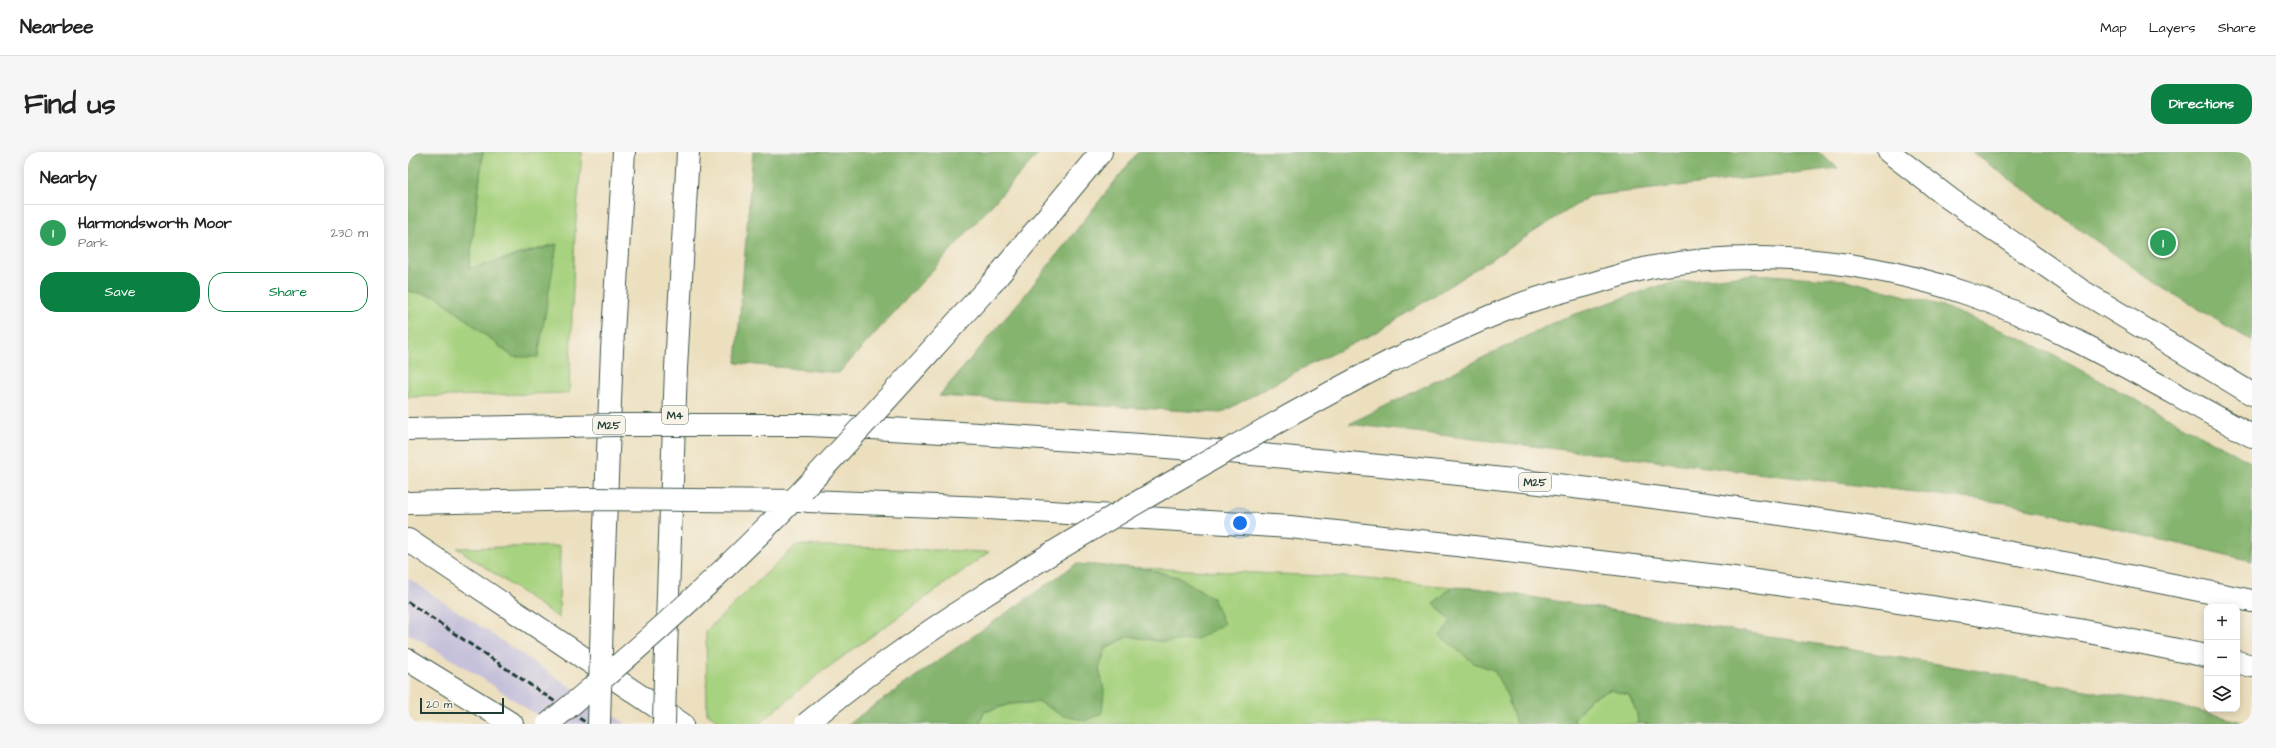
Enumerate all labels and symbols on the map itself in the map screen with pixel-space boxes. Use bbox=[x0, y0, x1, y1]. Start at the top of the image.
pin: 1 bbox=[2150, 228, 2176, 258]
road number: M4 bbox=[662, 406, 688, 424]
road number: M25 bbox=[593, 416, 625, 434]
road number: M25 bbox=[1519, 473, 1551, 491]
your location bbox=[1230, 513, 1250, 533]
scale bar bbox=[420, 696, 504, 715]

